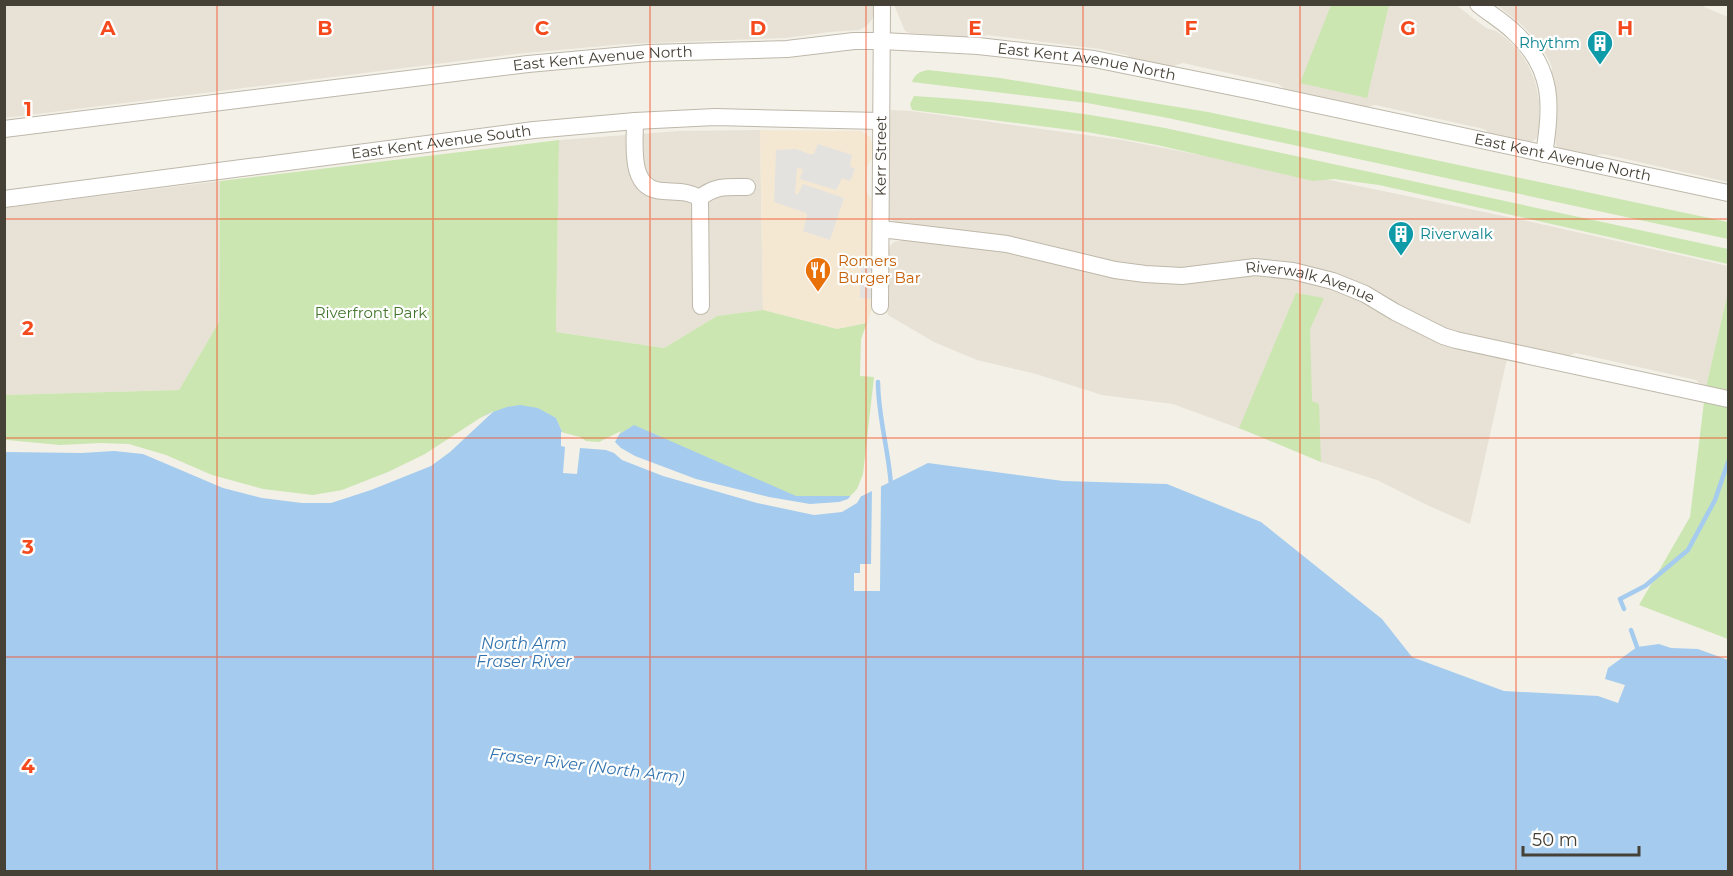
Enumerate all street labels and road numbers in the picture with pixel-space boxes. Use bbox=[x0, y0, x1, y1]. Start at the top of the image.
street label: East Kent Avenue North bbox=[997, 38, 1178, 84]
street label: East Kent Avenue North bbox=[512, 42, 693, 75]
street label: Kerr Street bbox=[871, 116, 890, 196]
street label: East Kent Avenue South bbox=[350, 120, 532, 163]
street label: East Kent Avenue North bbox=[1473, 129, 1653, 185]
street label: Riverwalk Avenue bbox=[1244, 257, 1379, 307]

